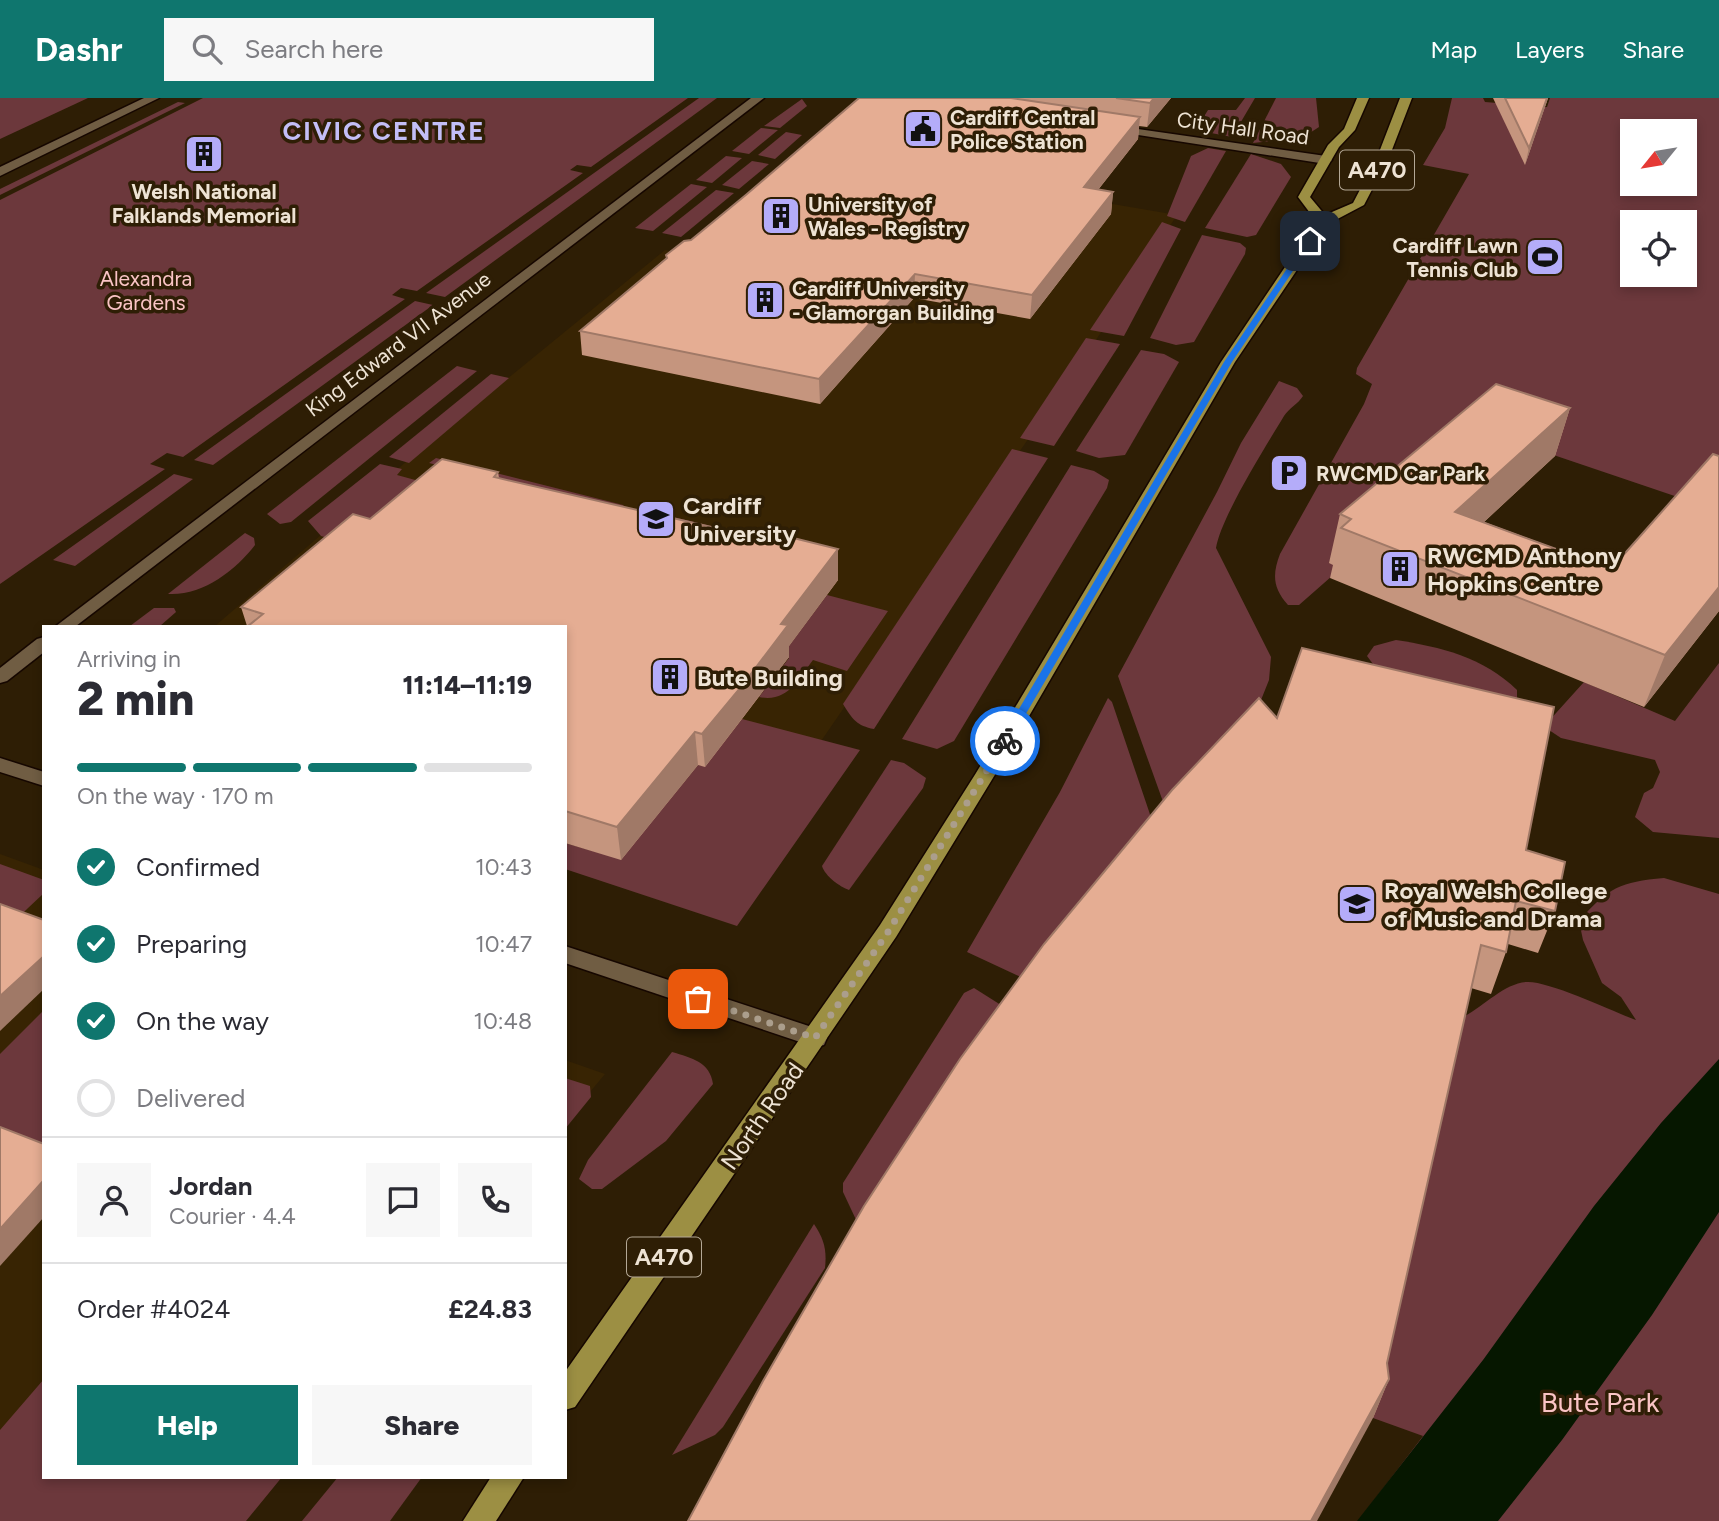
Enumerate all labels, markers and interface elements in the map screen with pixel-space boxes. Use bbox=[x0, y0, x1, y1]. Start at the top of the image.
search box bbox=[164, 18, 654, 81]
text: Dashr bbox=[35, 30, 122, 69]
icon: search bbox=[188, 30, 226, 68]
text: Search here bbox=[244, 33, 383, 65]
text: Map bbox=[1430, 35, 1477, 64]
text: Layers bbox=[1515, 35, 1584, 64]
text: Share bbox=[1622, 35, 1684, 64]
place label: Cardiff Central Police Station bbox=[950, 105, 1095, 154]
street label: City Hall Road bbox=[1175, 106, 1311, 150]
public building icon: Cardiff Central Police Station bbox=[902, 108, 944, 150]
district label: CIVIC CENTRE bbox=[282, 115, 486, 147]
north arrow bbox=[1620, 119, 1698, 196]
map controls bbox=[1620, 119, 1697, 287]
building icon: Welsh National Falklands Memorial bbox=[183, 133, 225, 175]
road number: A470 bbox=[1340, 151, 1414, 190]
place label: Welsh National Falklands Memorial bbox=[112, 179, 296, 228]
place label: University of Wales - Registry bbox=[808, 192, 967, 241]
building icon: University of Wales - Registry bbox=[760, 195, 802, 237]
button: locate bbox=[1620, 210, 1697, 287]
pin bbox=[1280, 211, 1340, 271]
icon: home bbox=[1291, 222, 1329, 260]
place label: Cardiff Lawn Tennis Club bbox=[1392, 233, 1518, 282]
sports icon: Cardiff Lawn Tennis Club bbox=[1524, 236, 1566, 278]
park label: Alexandra Gardens bbox=[100, 266, 192, 315]
street label: King Edward VII Avenue bbox=[301, 266, 495, 422]
place label: Cardiff University - Glamorgan Building bbox=[792, 276, 995, 325]
building icon: Cardiff University - Glamorgan Building bbox=[744, 279, 786, 321]
parking icon: RWCMD Car Park bbox=[1268, 452, 1310, 494]
place label: RWCMD Car Park bbox=[1316, 461, 1486, 486]
place label: Cardiff University bbox=[683, 491, 796, 548]
school or university icon: Cardiff University bbox=[635, 498, 677, 540]
place label: RWCMD Anthony Hopkins Centre bbox=[1427, 541, 1622, 598]
building icon: RWCMD Anthony Hopkins Centre bbox=[1379, 548, 1421, 590]
text: Arriving in bbox=[77, 645, 181, 673]
building icon: Bute Building bbox=[649, 656, 691, 698]
place label: Bute Building bbox=[697, 663, 843, 692]
text: 11:14–11:19 bbox=[403, 669, 532, 701]
text: 2 min bbox=[77, 671, 194, 727]
courier bbox=[970, 706, 1040, 776]
icon: bike bbox=[986, 722, 1024, 760]
text: On the way · 170 m bbox=[77, 782, 274, 810]
icon: check bbox=[77, 848, 115, 886]
text: Confirmed bbox=[136, 851, 260, 883]
text: 10:43 bbox=[475, 853, 532, 881]
place label: Royal Welsh College of Music and Drama bbox=[1384, 876, 1607, 933]
school or university icon: Royal Welsh College of Music and Drama bbox=[1336, 883, 1378, 925]
icon: check bbox=[77, 925, 115, 963]
text: Preparing bbox=[136, 928, 247, 960]
text: 10:47 bbox=[475, 930, 532, 958]
pin bbox=[668, 969, 728, 1029]
icon: bag bbox=[679, 980, 717, 1018]
icon: check bbox=[77, 1002, 115, 1040]
text: On the way bbox=[136, 1005, 269, 1037]
text: 10:48 bbox=[474, 1007, 532, 1035]
street label: North Road bbox=[714, 1057, 810, 1175]
text: Delivered bbox=[136, 1082, 245, 1114]
button: person bbox=[77, 1163, 151, 1237]
button: chat bbox=[366, 1163, 440, 1237]
button: phone bbox=[458, 1163, 532, 1237]
text: Jordan bbox=[169, 1170, 252, 1202]
text: Courier · 4.4 bbox=[169, 1202, 296, 1230]
road number: A470 bbox=[627, 1238, 701, 1276]
text: Order #4024 bbox=[77, 1293, 230, 1325]
text: £24.83 bbox=[448, 1293, 532, 1325]
button: Help bbox=[77, 1385, 298, 1465]
button: Share bbox=[312, 1385, 532, 1465]
park label: Bute Park bbox=[1541, 1385, 1660, 1419]

